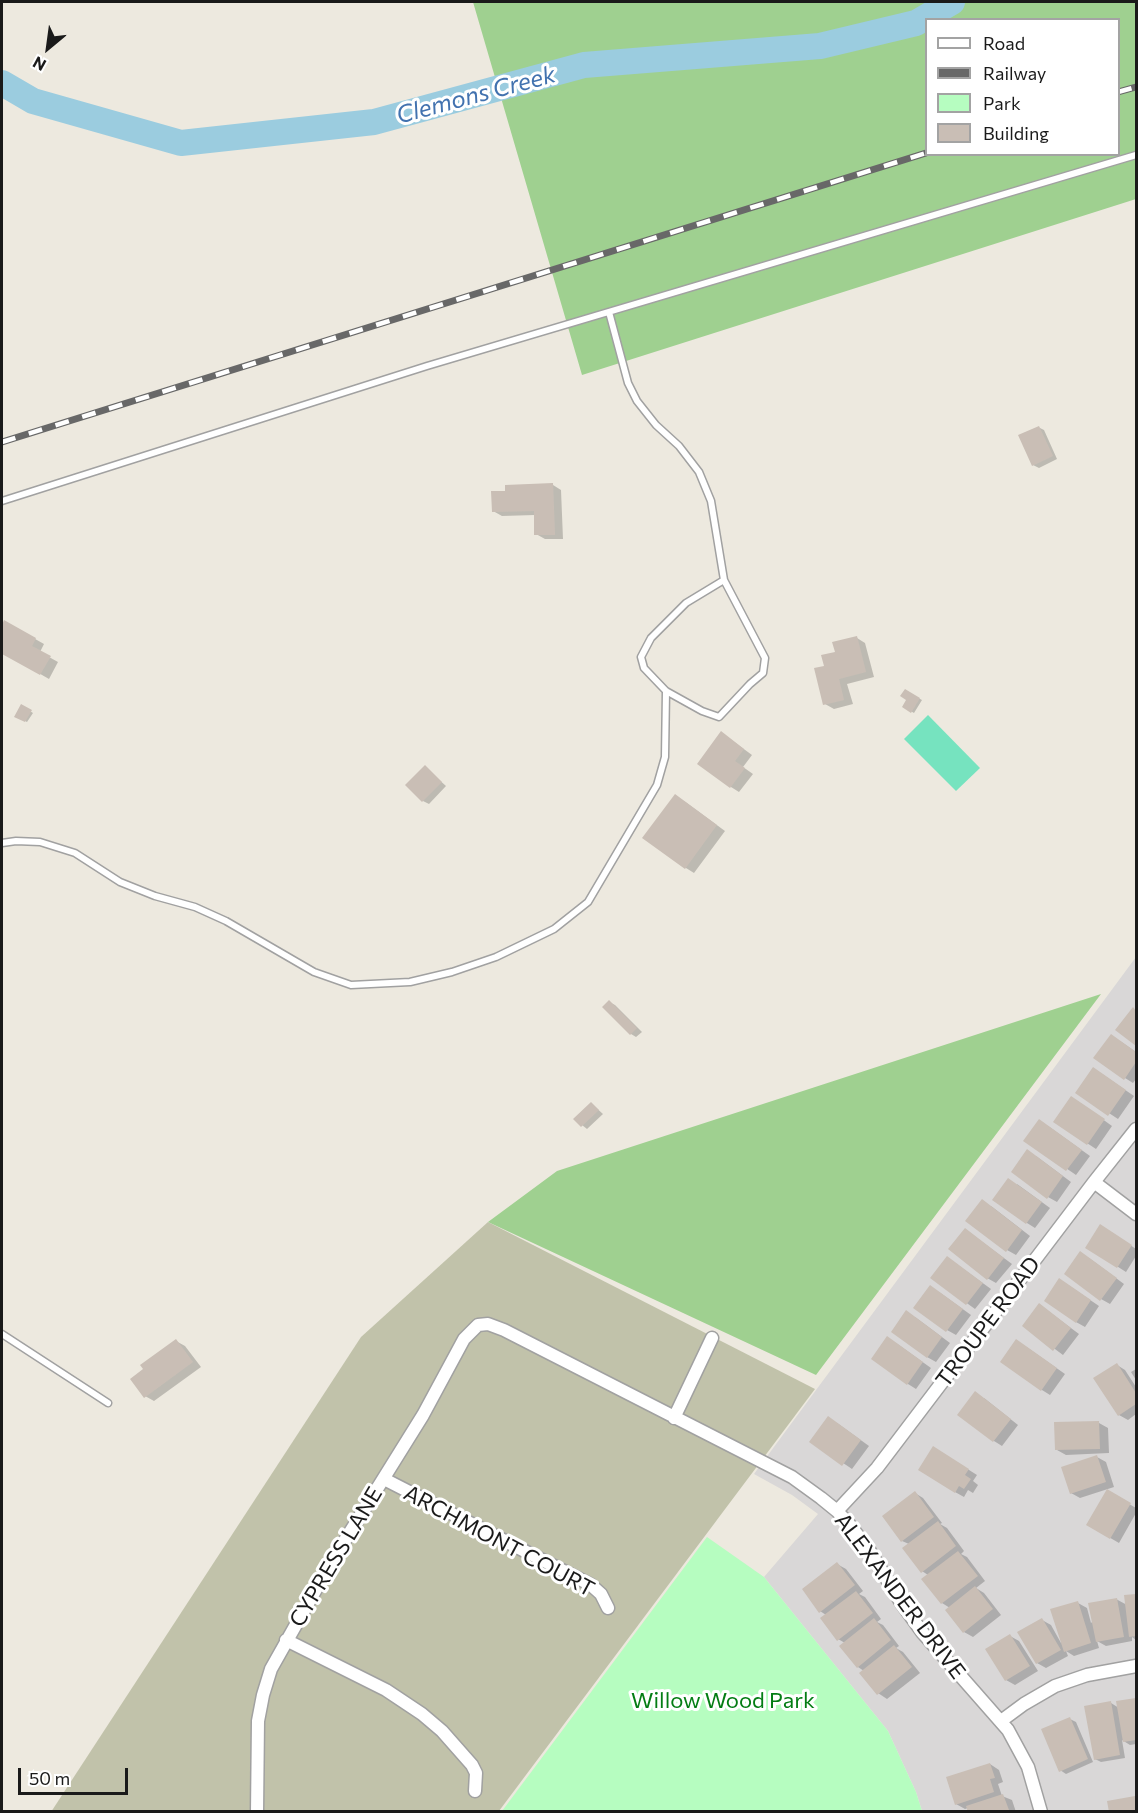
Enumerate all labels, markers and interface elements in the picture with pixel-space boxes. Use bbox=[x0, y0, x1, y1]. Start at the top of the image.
north arrow bbox=[18, 18, 78, 78]
legend bbox=[925, 18, 1120, 156]
text: Road bbox=[983, 32, 1025, 54]
text: N bbox=[29, 53, 49, 75]
water label: Clemons Creek bbox=[393, 60, 559, 130]
text: Railway bbox=[983, 62, 1046, 84]
text: Park bbox=[983, 92, 1021, 114]
text: Building bbox=[983, 122, 1049, 144]
street label: TROUPE ROAD bbox=[930, 1251, 1046, 1393]
street label: ARCHMONT COURT bbox=[399, 1480, 599, 1602]
street label: CYPRESS LANE bbox=[284, 1482, 388, 1632]
street label: ALEXANDER DRIVE bbox=[829, 1508, 971, 1684]
park label: Willow Wood Park bbox=[631, 1688, 815, 1714]
scale bar bbox=[21, 1756, 130, 1794]
text: 50 m bbox=[29, 1767, 70, 1789]

